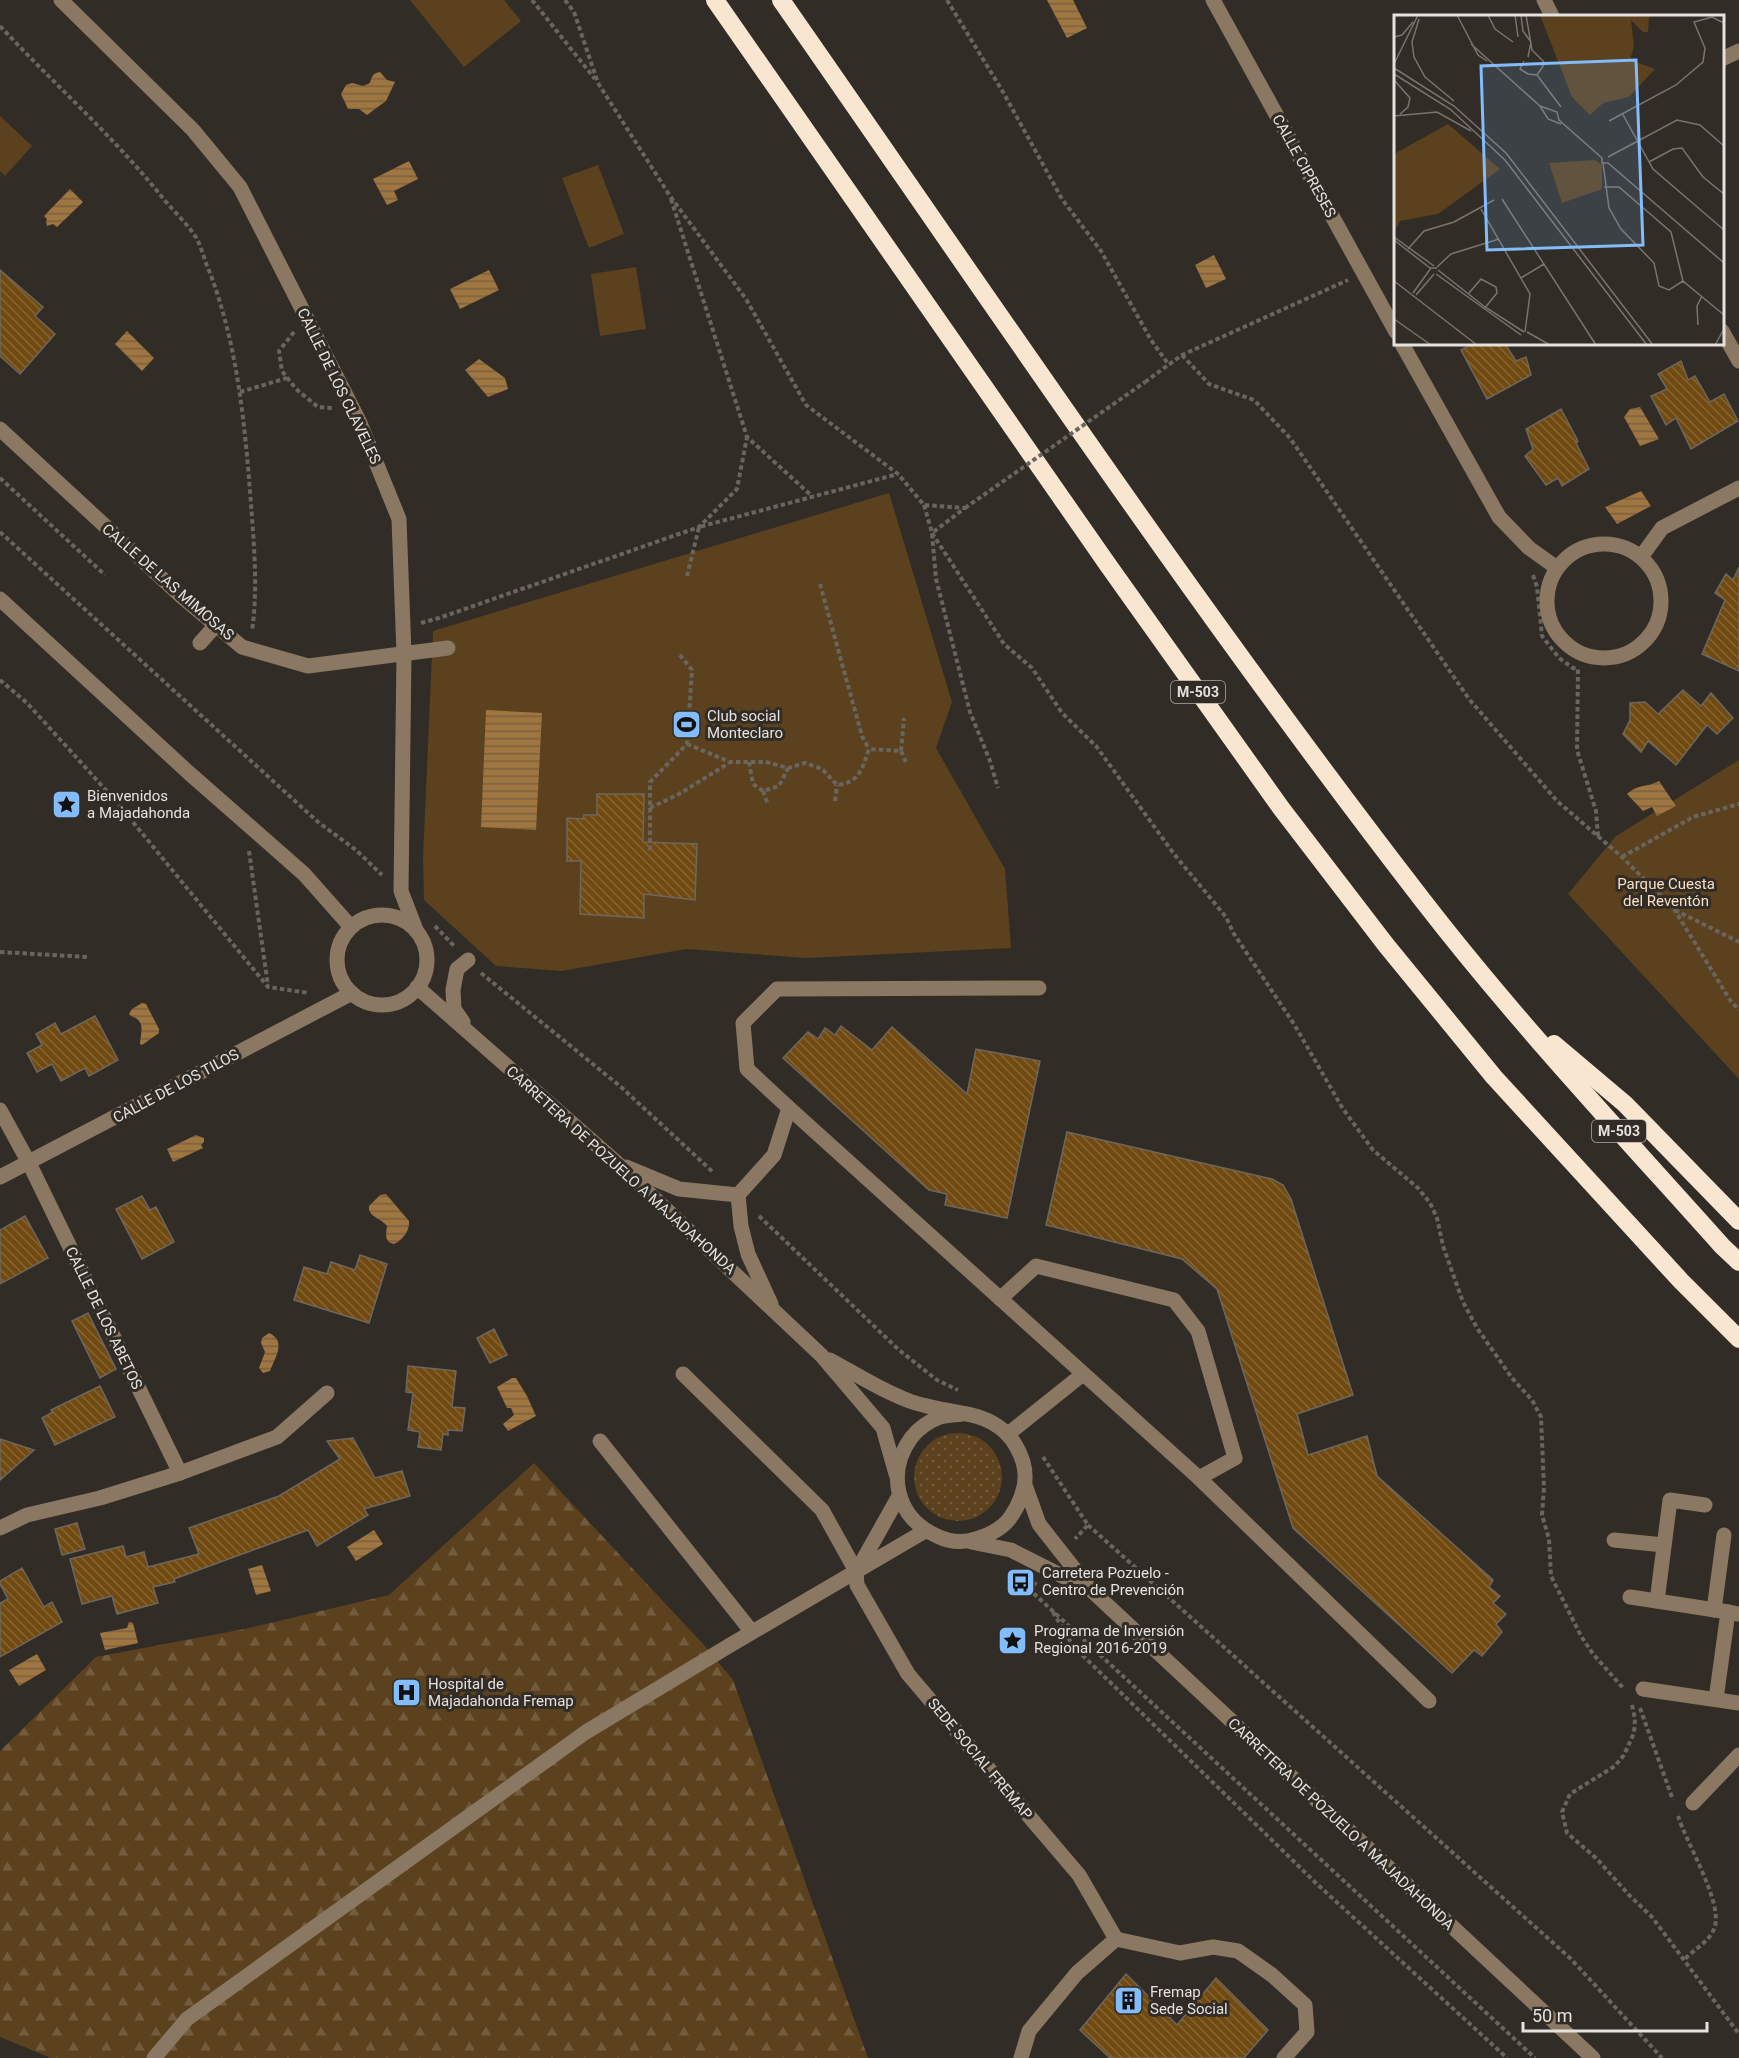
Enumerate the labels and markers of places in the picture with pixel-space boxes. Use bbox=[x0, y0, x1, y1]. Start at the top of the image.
place label: Club social Monteclaro bbox=[707, 707, 783, 742]
sports icon: Club social Monteclaro bbox=[670, 709, 702, 741]
place label: Bienvenidos a Majadahonda bbox=[87, 787, 190, 822]
place icon: Bienvenidos a Majadahonda bbox=[50, 789, 82, 821]
place label: Carretera Pozuelo - Centro de Prevención bbox=[1042, 1564, 1184, 1599]
bus stop icon: Carretera Pozuelo - Centro de Prevención bbox=[1005, 1566, 1037, 1598]
place label: Programa de Inversión Regional 2016-2019 bbox=[1034, 1622, 1184, 1657]
place icon: Programa de Inversión Regional 2016-2019 bbox=[997, 1624, 1029, 1656]
place label: Hospital de Majadahonda Fremap bbox=[428, 1675, 574, 1710]
hospital icon: Hospital de Majadahonda Fremap bbox=[391, 1677, 423, 1709]
place label: Fremap Sede Social bbox=[1150, 1983, 1228, 2018]
building icon: Fremap Sede Social bbox=[1113, 1985, 1145, 2017]

